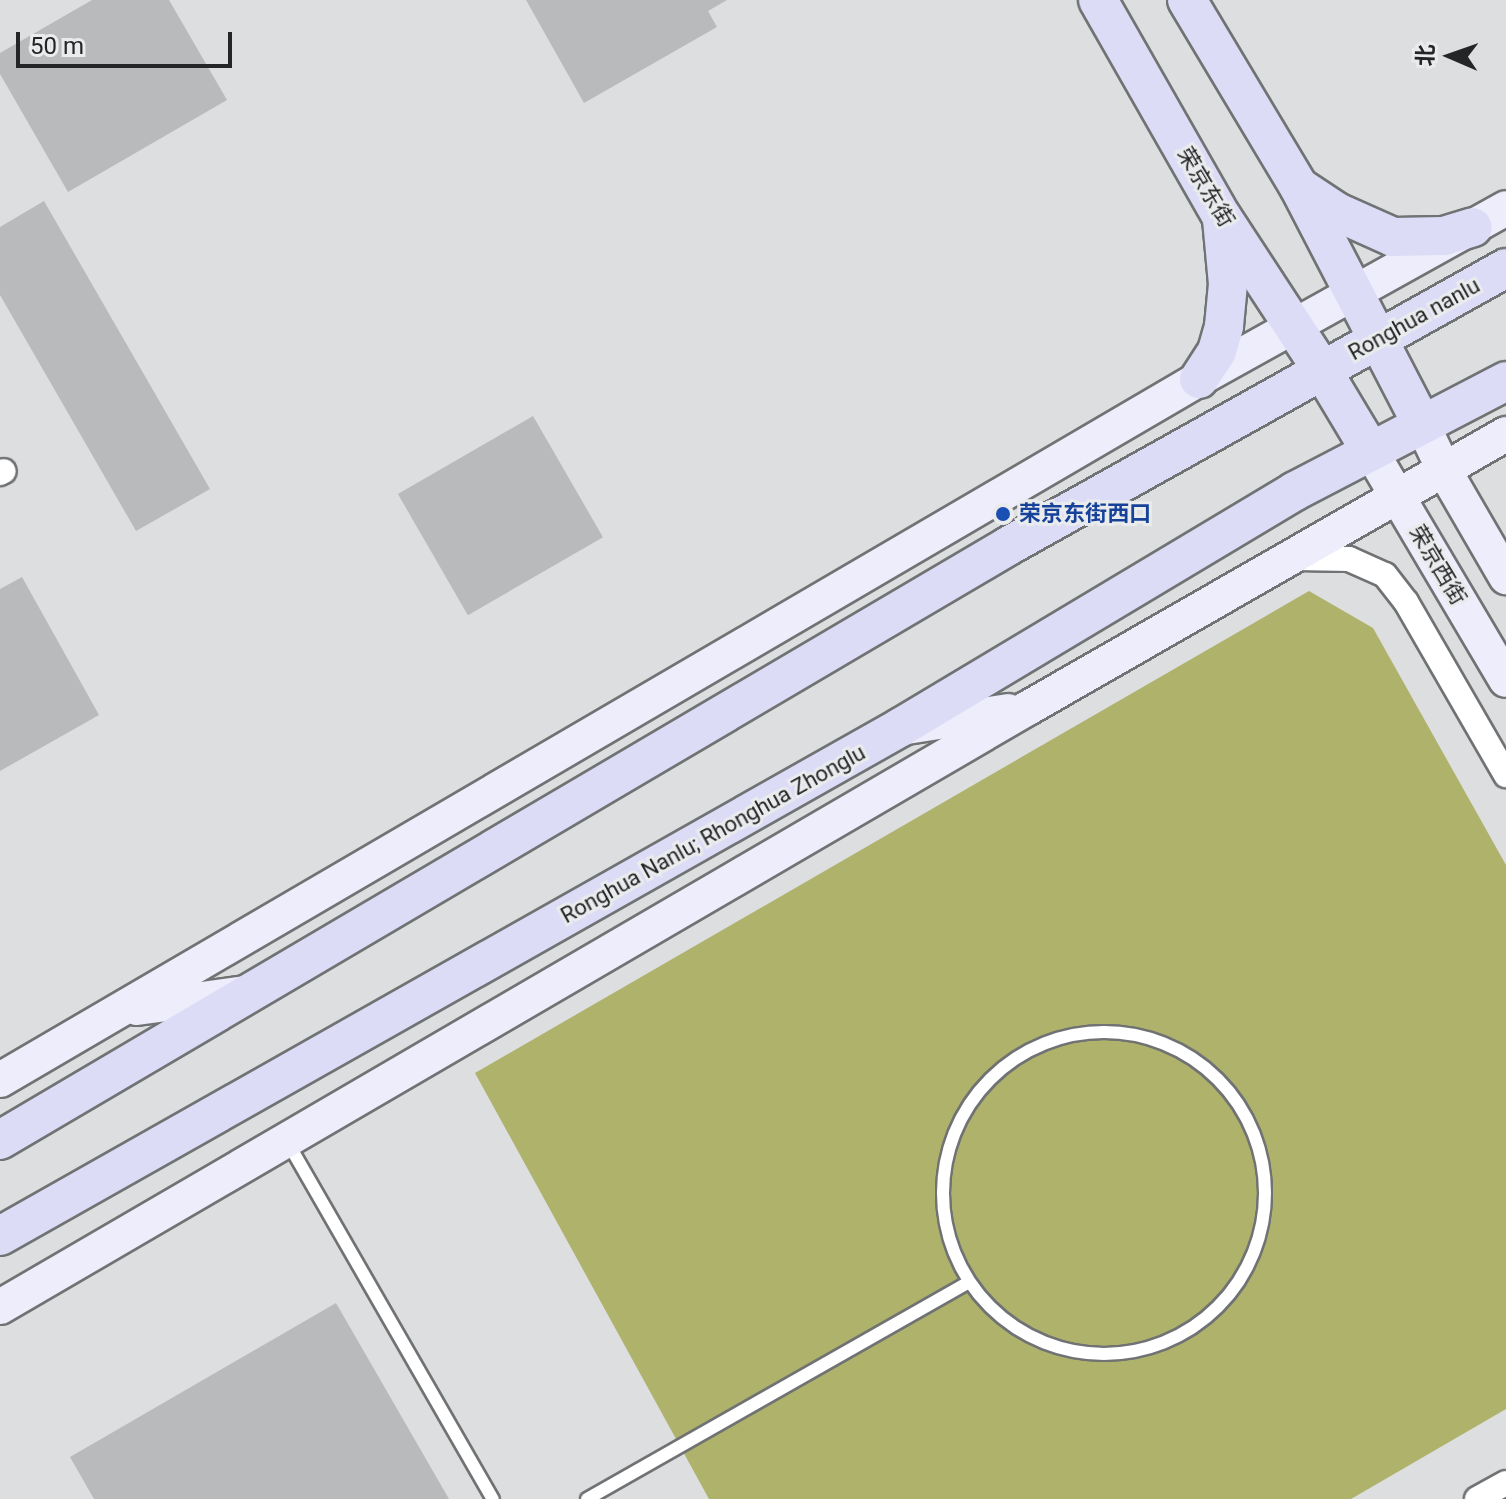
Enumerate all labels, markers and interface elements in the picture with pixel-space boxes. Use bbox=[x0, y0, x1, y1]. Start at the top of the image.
scale bar bbox=[20, 16, 236, 66]
north arrow bbox=[1410, 16, 1490, 96]
text: 50 m bbox=[30, 32, 84, 60]
text: 北 bbox=[1413, 44, 1438, 67]
street label: 荣京东街 bbox=[1172, 142, 1240, 232]
street label: Ronghua nanlu bbox=[1344, 272, 1484, 366]
place label: 荣京东街西口 bbox=[1019, 501, 1151, 527]
marker: 荣京东街西口 bbox=[994, 505, 1012, 523]
street label: 荣京西街 bbox=[1404, 520, 1472, 610]
street label: Ronghua Nanlu; Rhonghua Zhonglu bbox=[556, 739, 870, 929]

